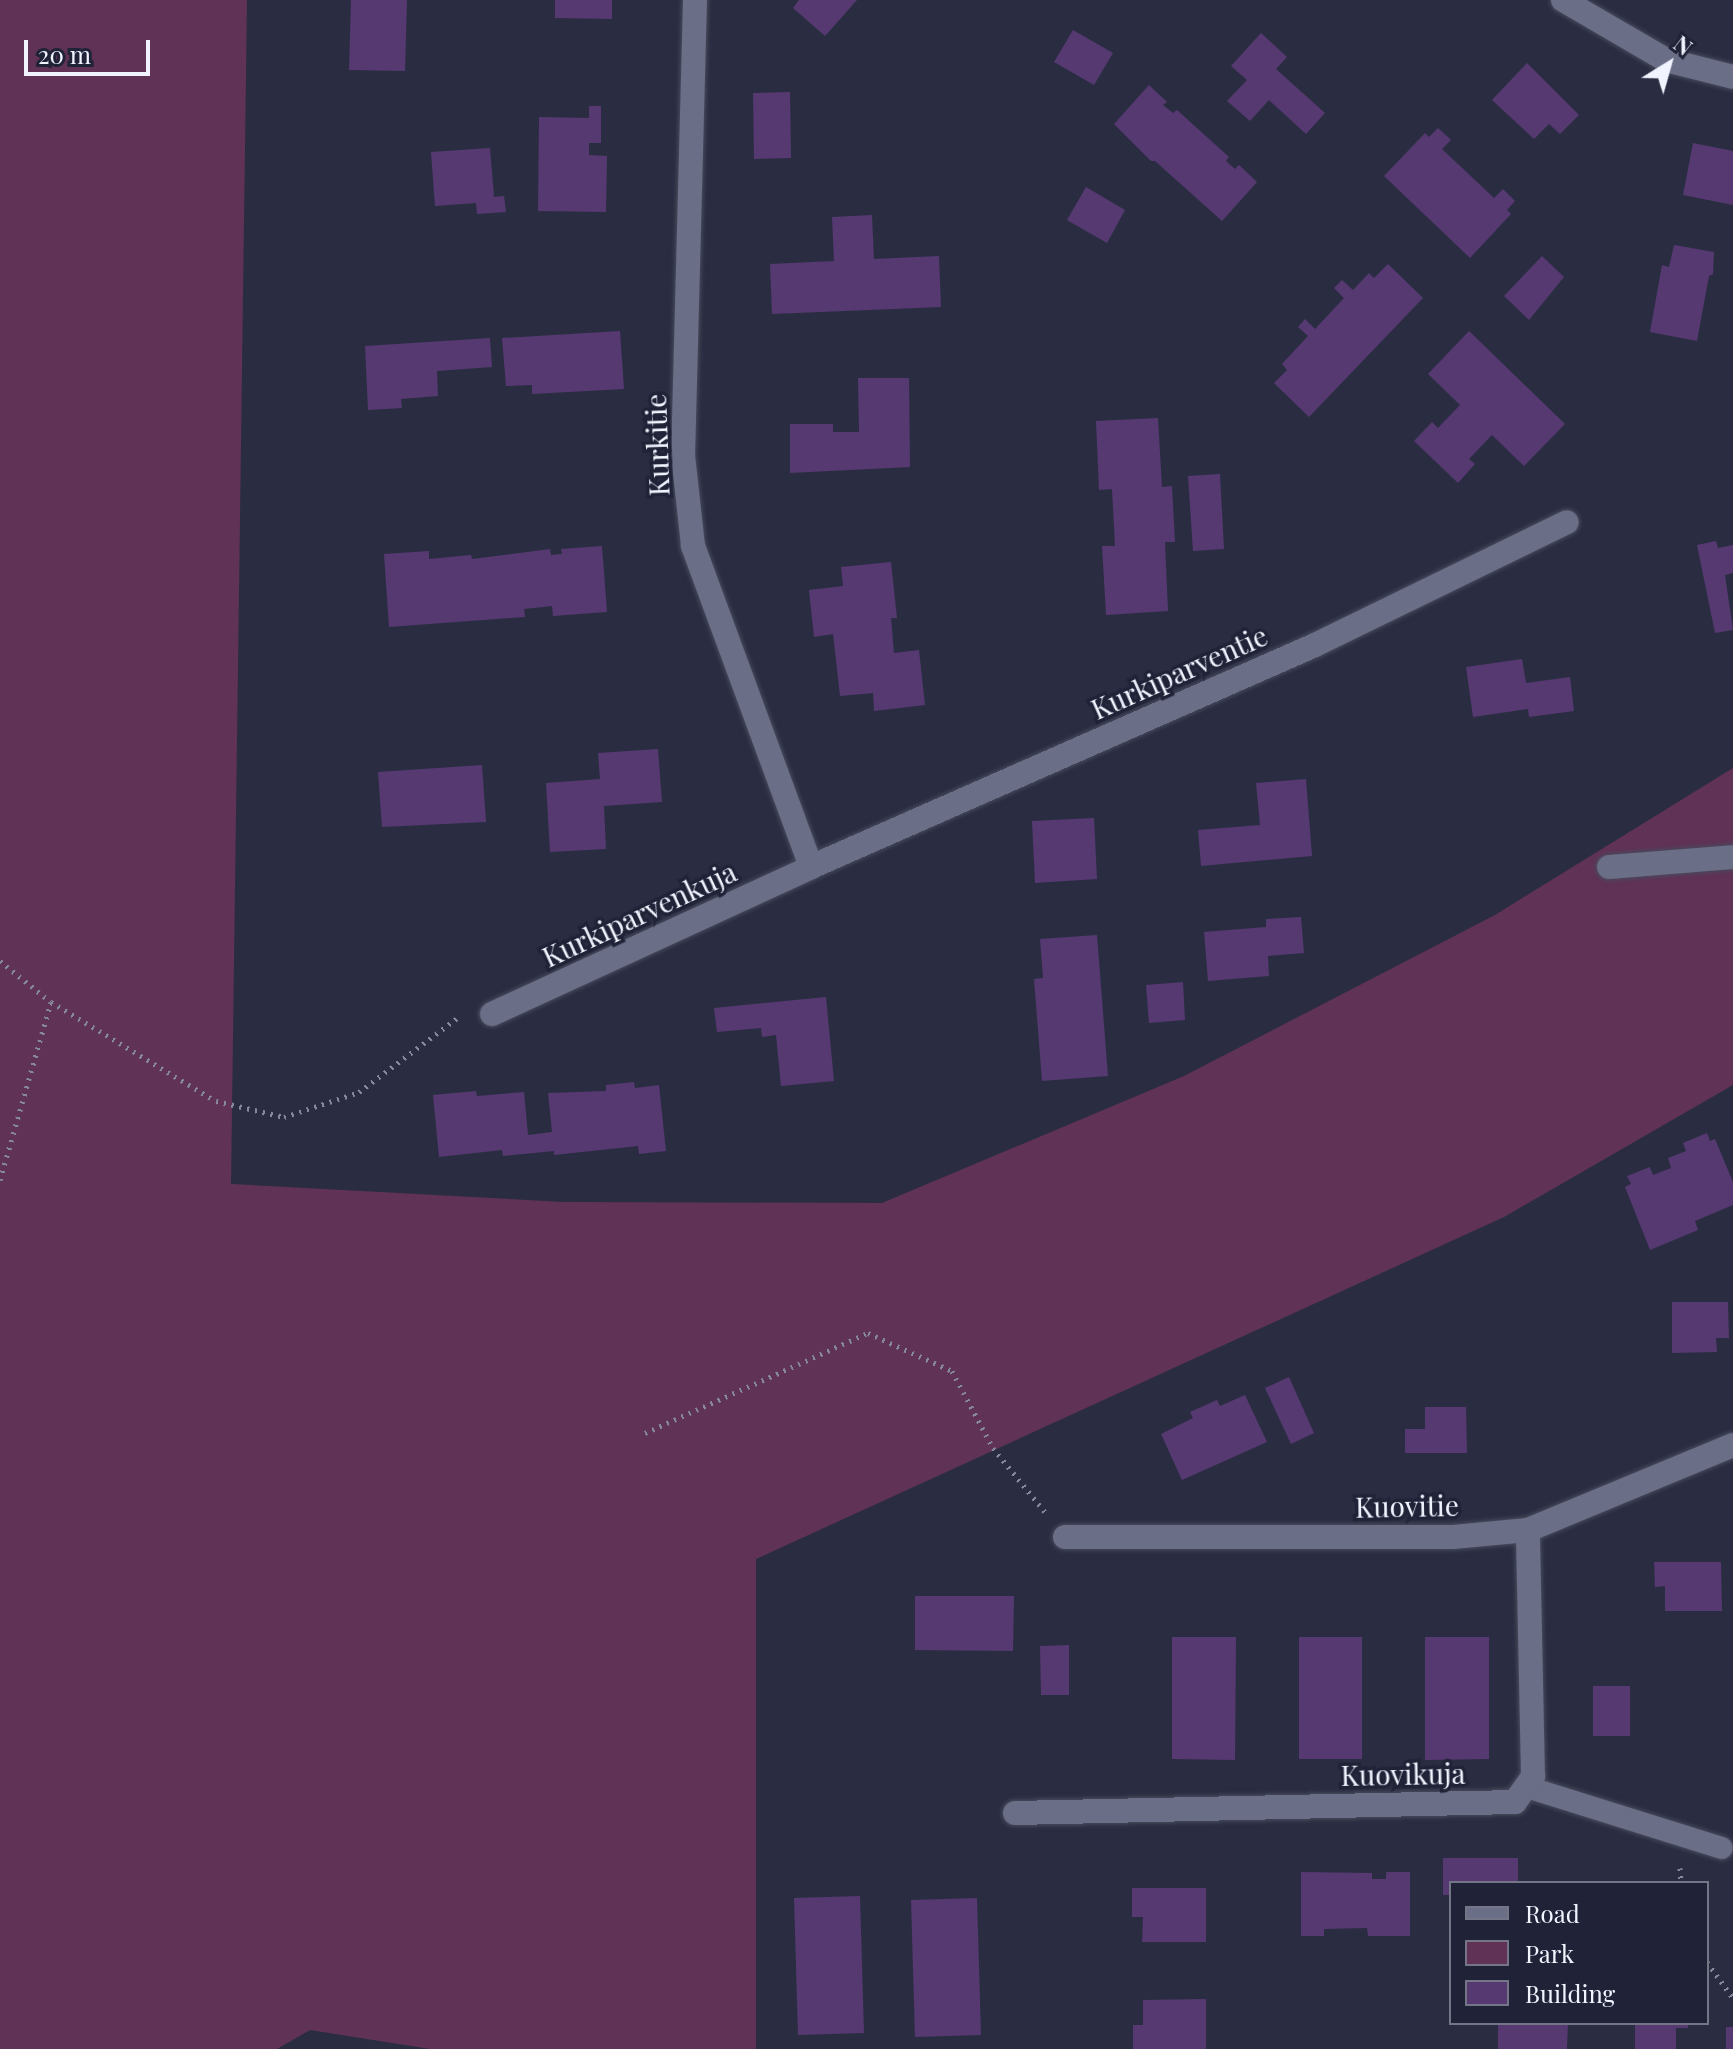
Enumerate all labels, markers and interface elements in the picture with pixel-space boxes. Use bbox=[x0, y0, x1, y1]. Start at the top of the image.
scale bar bbox=[28, 24, 154, 74]
north arrow bbox=[1629, 24, 1709, 104]
text: N bbox=[1668, 28, 1699, 62]
text: 20 m bbox=[38, 38, 91, 70]
street label: Kurkitie bbox=[638, 393, 676, 497]
street label: Kurkiparventie bbox=[1086, 618, 1272, 726]
street label: Kurkiparvenkuja bbox=[537, 854, 741, 974]
street label: Kuovitie bbox=[1355, 1488, 1459, 1524]
street label: Kuovikuja bbox=[1340, 1756, 1466, 1792]
legend bbox=[1449, 1881, 1709, 2025]
text: Road bbox=[1525, 1897, 1580, 1929]
text: Park bbox=[1525, 1937, 1574, 1969]
text: Building bbox=[1525, 1977, 1615, 2009]

